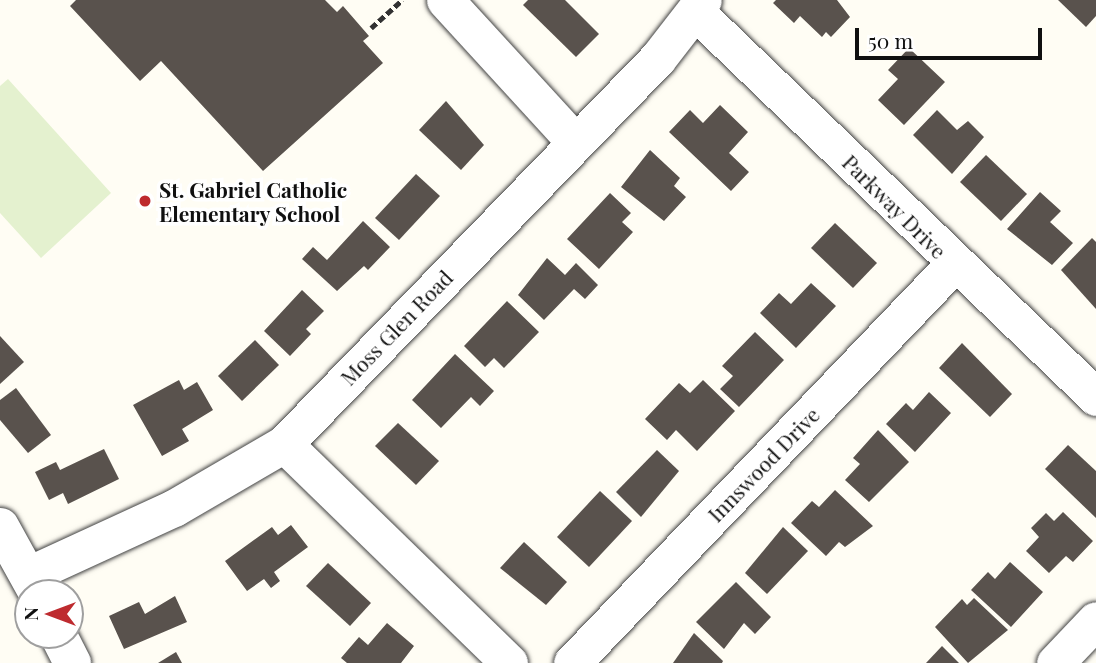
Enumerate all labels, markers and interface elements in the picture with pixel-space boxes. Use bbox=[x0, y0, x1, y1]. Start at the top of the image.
scale bar bbox=[858, 14, 1045, 58]
text: 50 m bbox=[868, 26, 913, 54]
street label: Parkway Drive bbox=[838, 149, 952, 263]
place label: St. Gabriel Catholic Elementary School bbox=[159, 176, 347, 226]
marker: St. Gabriel Catholic Elementary School bbox=[137, 193, 153, 209]
street label: Moss Glen Road bbox=[335, 264, 457, 390]
street label: Innswood Drive bbox=[702, 402, 824, 526]
north arrow bbox=[14, 579, 84, 649]
text: N bbox=[17, 607, 43, 621]

